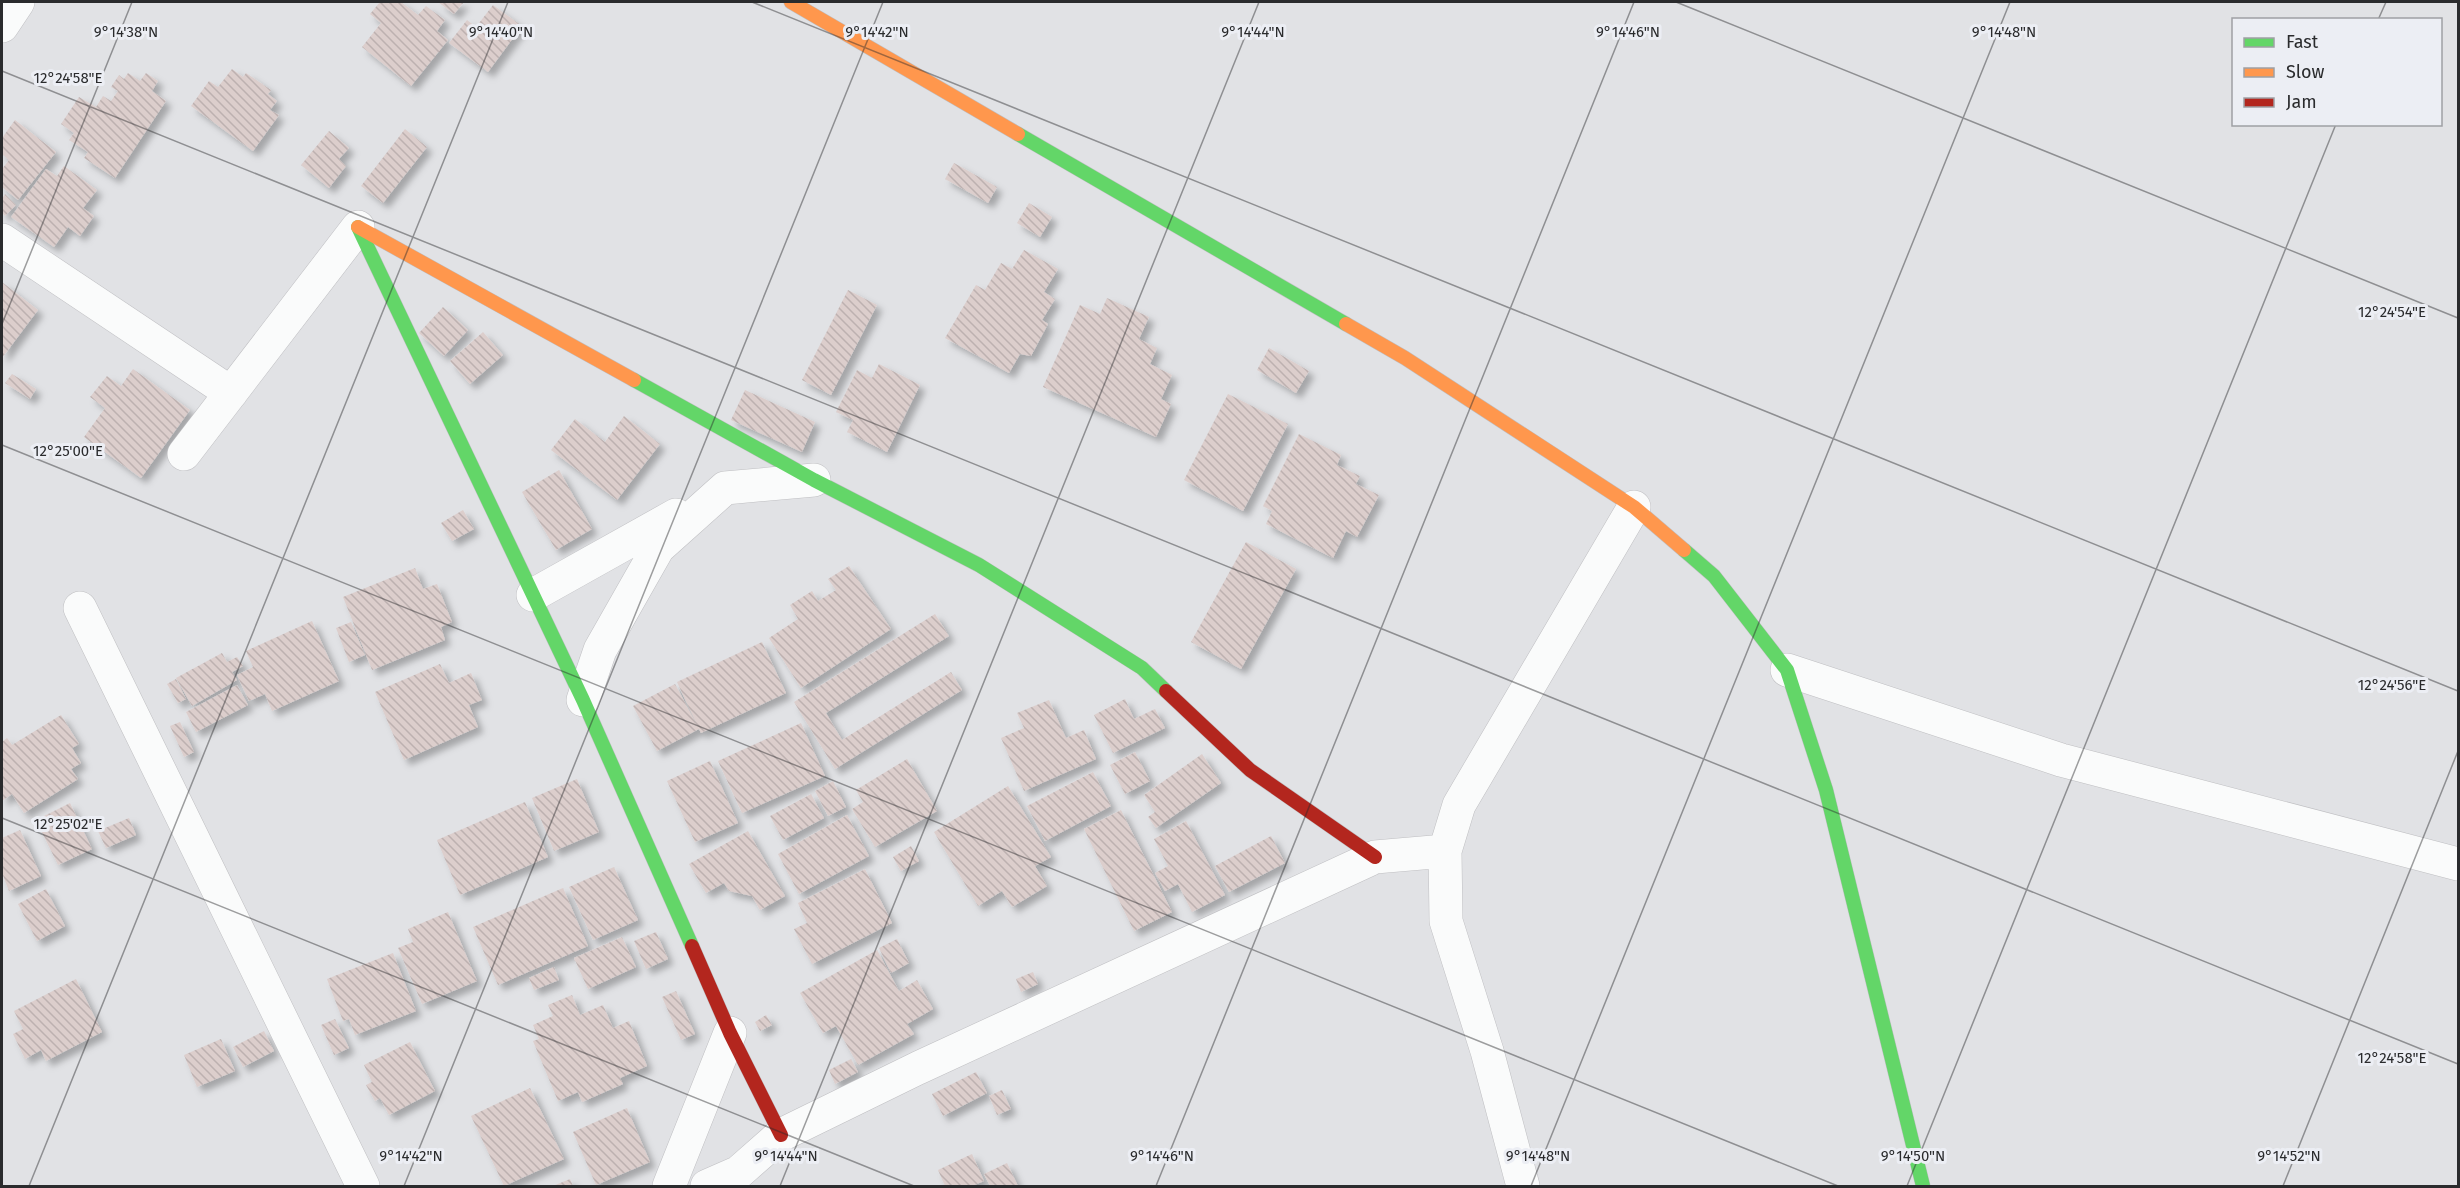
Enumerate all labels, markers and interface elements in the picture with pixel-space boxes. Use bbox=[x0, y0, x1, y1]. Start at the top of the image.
legend bbox=[2232, 18, 2442, 126]
text: 9°14'38"N bbox=[94, 23, 158, 41]
text: 9°14'40"N bbox=[469, 23, 533, 41]
text: 9°14'42"N bbox=[845, 23, 909, 41]
text: 9°14'44"N bbox=[1221, 23, 1285, 41]
text: 9°14'46"N bbox=[1596, 23, 1660, 41]
text: 9°14'48"N bbox=[1972, 23, 2036, 41]
text: Fast bbox=[2286, 31, 2319, 53]
text: Slow bbox=[2286, 61, 2325, 83]
text: 12°24'58"E bbox=[34, 69, 102, 87]
text: Jam bbox=[2286, 91, 2317, 113]
text: 12°24'54"E bbox=[2358, 303, 2426, 321]
text: 12°25'00"E bbox=[33, 442, 103, 460]
text: 12°24'56"E bbox=[2358, 676, 2426, 694]
text: 12°25'02"E bbox=[33, 815, 103, 833]
text: 12°24'58"E bbox=[2358, 1049, 2426, 1067]
text: 9°14'42"N bbox=[379, 1147, 443, 1165]
text: 9°14'44"N bbox=[754, 1147, 818, 1165]
text: 9°14'46"N bbox=[1130, 1147, 1194, 1165]
text: 9°14'48"N bbox=[1506, 1147, 1570, 1165]
text: 9°14'50"N bbox=[1881, 1147, 1945, 1165]
text: 9°14'52"N bbox=[2257, 1147, 2321, 1165]

